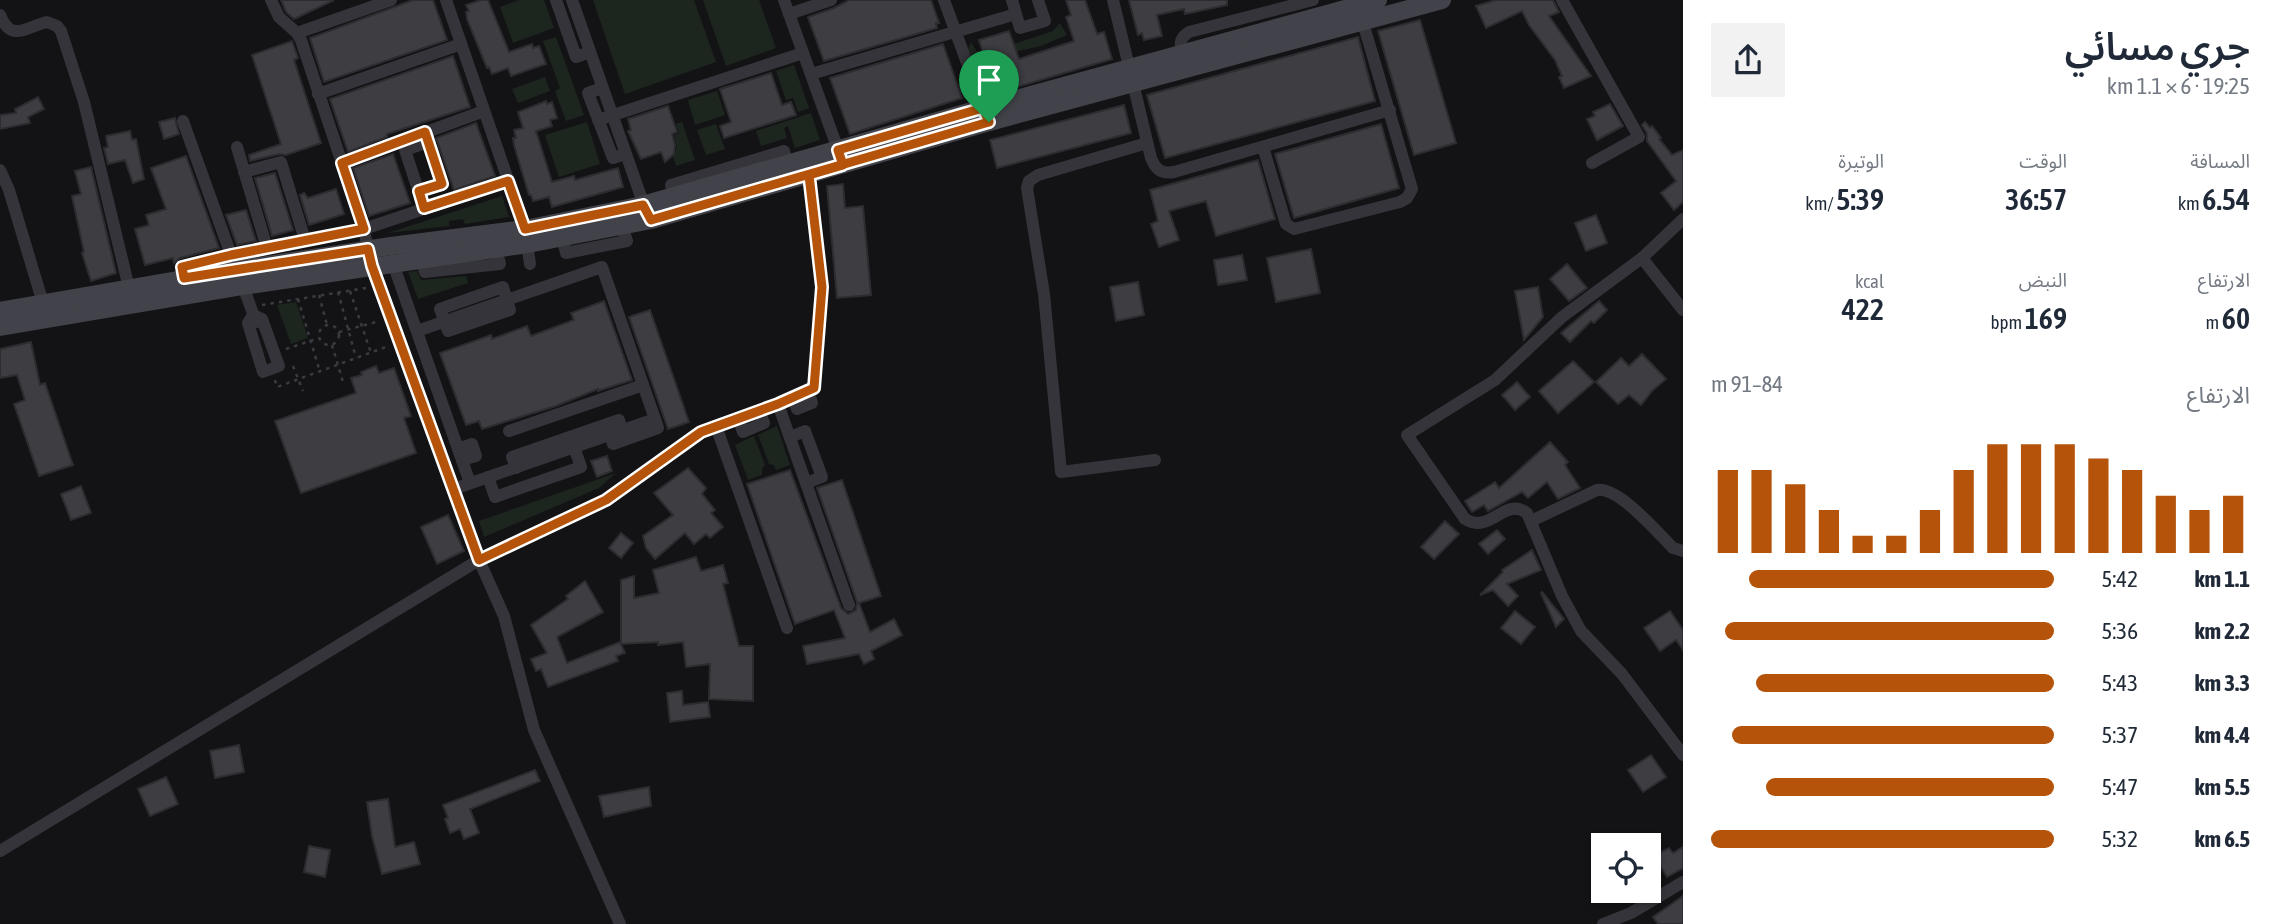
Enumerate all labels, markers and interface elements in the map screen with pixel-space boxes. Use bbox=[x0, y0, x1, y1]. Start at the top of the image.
button: share bbox=[1711, 23, 1785, 97]
text: جري مسائي bbox=[2065, 25, 2250, 68]
pin bbox=[959, 50, 1019, 122]
icon: arrive bbox=[970, 61, 1008, 99]
text: 19:25 · 6 × 1.1 km bbox=[2107, 73, 2250, 99]
text: الوتيرة bbox=[1838, 150, 1884, 172]
text: الوقت bbox=[2019, 150, 2067, 172]
text: المسافة bbox=[2190, 150, 2250, 172]
text: 5:39 bbox=[1836, 182, 1884, 216]
text: 36:57 bbox=[2005, 182, 2067, 216]
text: 6.54 bbox=[2202, 182, 2250, 216]
text: /km bbox=[1805, 192, 1836, 214]
text: km bbox=[2178, 192, 2202, 214]
text: النبض bbox=[2019, 269, 2067, 291]
text: الارتفاع bbox=[2198, 269, 2250, 291]
text: kcal bbox=[1855, 270, 1884, 292]
text: 422 bbox=[1842, 292, 1884, 326]
text: 169 bbox=[2025, 301, 2067, 335]
text: 60 bbox=[2222, 301, 2250, 335]
text: bpm bbox=[1990, 311, 2025, 333]
text: m bbox=[2206, 311, 2222, 333]
text: 84–91 m bbox=[1711, 371, 1783, 397]
text: الارتفاع bbox=[2187, 382, 2250, 408]
text: 5:42 bbox=[2101, 566, 2138, 592]
text: 1.1 km bbox=[2194, 566, 2250, 592]
text: 5:36 bbox=[2101, 618, 2138, 644]
text: 2.2 km bbox=[2194, 618, 2250, 644]
text: 5:43 bbox=[2101, 670, 2138, 696]
text: 3.3 km bbox=[2194, 670, 2250, 696]
text: 5:37 bbox=[2101, 722, 2138, 748]
text: 4.4 km bbox=[2194, 722, 2250, 748]
text: 5:47 bbox=[2101, 774, 2138, 800]
text: 5.5 km bbox=[2194, 774, 2250, 800]
text: 5:32 bbox=[2101, 826, 2138, 852]
text: 6.5 km bbox=[2194, 826, 2250, 852]
map controls bbox=[1591, 833, 1661, 903]
button: locate bbox=[1591, 833, 1661, 903]

